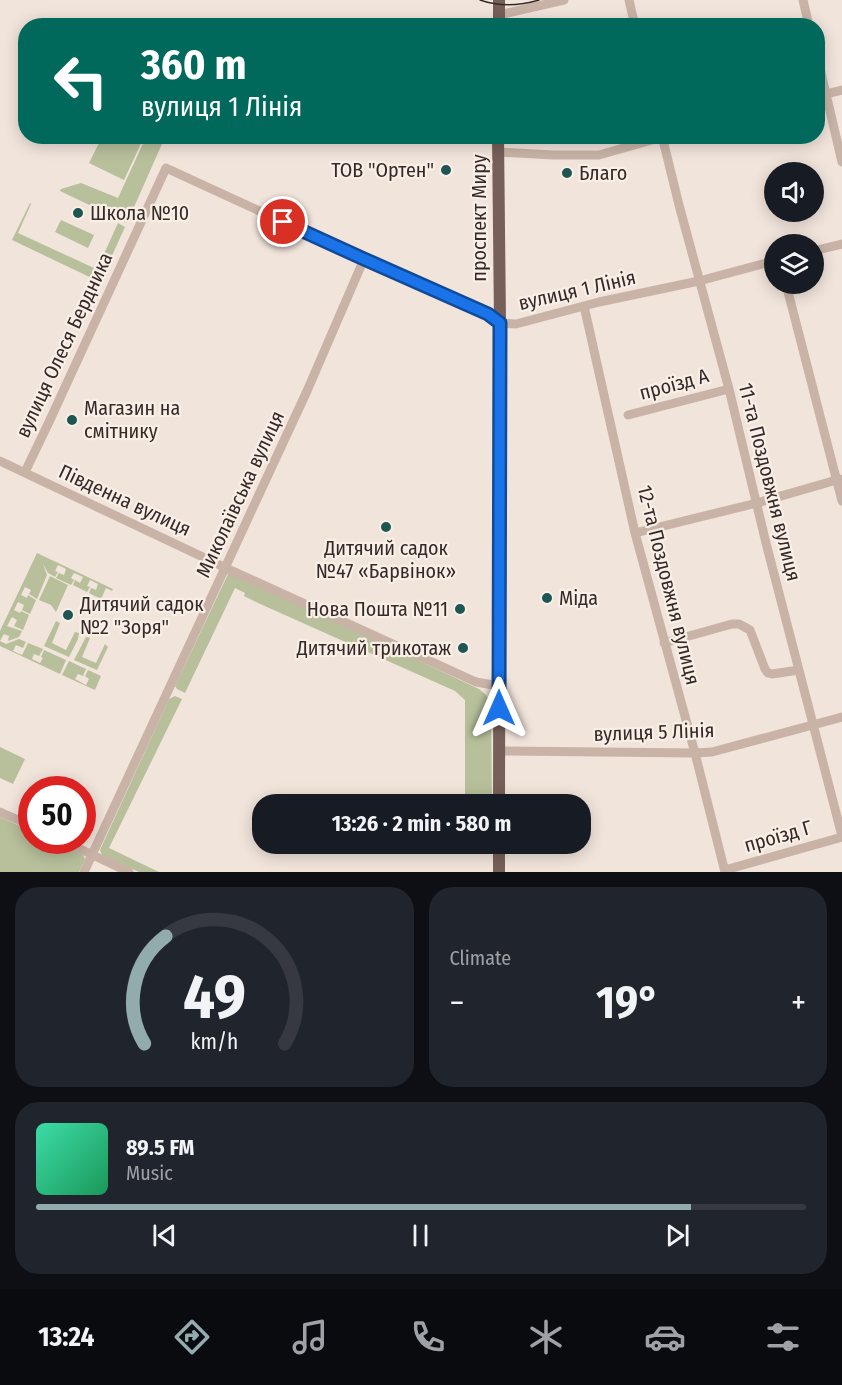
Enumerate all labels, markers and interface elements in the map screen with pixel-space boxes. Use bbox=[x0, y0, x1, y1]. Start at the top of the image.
text: 360 m bbox=[141, 40, 247, 90]
icon: left bbox=[42, 42, 120, 120]
text: вулиця 1 Лінія bbox=[141, 91, 303, 123]
street label: проспект Миру bbox=[467, 154, 491, 282]
place label: ТОВ "Ортен" bbox=[331, 158, 434, 182]
place label: Благо bbox=[579, 161, 627, 185]
map controls bbox=[764, 162, 824, 294]
button: sound bbox=[764, 162, 824, 222]
marker: ТОВ "Ортен" bbox=[439, 163, 453, 177]
marker: Благо bbox=[560, 166, 574, 180]
pin bbox=[257, 196, 308, 247]
place label: Школа №10 bbox=[90, 201, 189, 225]
icon: arrive bbox=[266, 205, 299, 238]
marker: Школа №10 bbox=[71, 206, 85, 220]
button: layers bbox=[764, 234, 824, 294]
street label: вулиця Олеся Бердника bbox=[11, 249, 117, 441]
street label: вулиця 1 Лінія bbox=[516, 265, 638, 315]
street label: проїзд А bbox=[637, 363, 712, 405]
street label: 11-та Поздовжня вулиця bbox=[734, 380, 806, 584]
place label: Магазин на смітнику bbox=[84, 396, 180, 443]
street label: Миколаївська вулиця bbox=[191, 407, 289, 581]
marker: Магазин на смітнику bbox=[65, 413, 79, 427]
street label: Південна вулиця bbox=[55, 459, 195, 541]
street label: 12-та Поздовжня вулиця bbox=[633, 483, 705, 687]
marker: Дитячий садок №47 «Барвінок» bbox=[379, 520, 393, 534]
place label: Дитячий садок №47 «Барвінок» bbox=[316, 536, 456, 583]
place label: Міда bbox=[559, 586, 598, 610]
marker: Міда bbox=[540, 591, 554, 605]
place label: Дитячий садок №2 "Зоря" bbox=[79, 592, 204, 639]
place label: Нова Пошта №11 bbox=[307, 597, 448, 621]
marker: Нова Пошта №11 bbox=[453, 602, 467, 616]
marker: Дитячий садок №2 "Зоря" bbox=[61, 608, 75, 622]
place label: Дитячий трикотаж bbox=[296, 636, 451, 660]
marker: Дитячий трикотаж bbox=[456, 641, 470, 655]
position arrow bbox=[467, 676, 531, 740]
street label: вулиця 5 Лінія bbox=[593, 718, 715, 746]
speed limit sign: 50 bbox=[18, 776, 96, 854]
text: 13:26 · 2 min · 580 m bbox=[332, 810, 511, 837]
street label: проїзд Г bbox=[741, 815, 815, 857]
text: Climate bbox=[450, 946, 511, 970]
text: 49 bbox=[183, 960, 246, 1035]
text: 19° bbox=[596, 976, 659, 1030]
text: − bbox=[450, 983, 464, 1023]
text: + bbox=[791, 983, 806, 1023]
text: km/h bbox=[190, 1029, 238, 1055]
text: 89.5 FM bbox=[126, 1134, 194, 1161]
text: Music bbox=[126, 1161, 173, 1185]
icon: previous bbox=[148, 1219, 181, 1252]
icon: pause bbox=[404, 1219, 437, 1252]
icon: next bbox=[661, 1219, 694, 1252]
icon: directions bbox=[171, 1316, 213, 1358]
icon: music bbox=[289, 1316, 331, 1358]
icon: phone bbox=[407, 1316, 449, 1358]
icon: climate bbox=[525, 1316, 567, 1358]
icon: car bbox=[644, 1316, 686, 1358]
icon: filters bbox=[762, 1316, 804, 1358]
text: 13:24 bbox=[38, 1321, 94, 1353]

